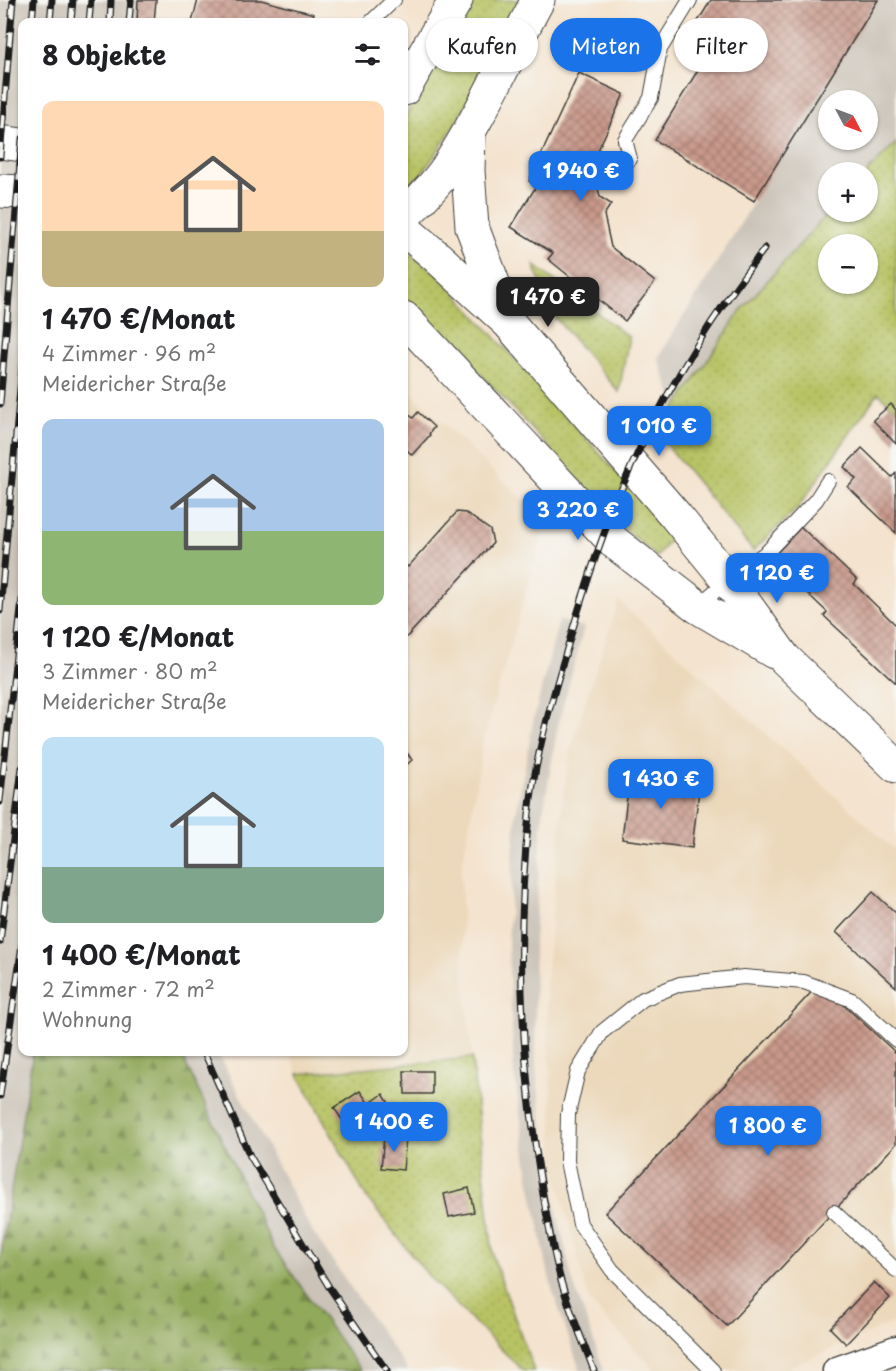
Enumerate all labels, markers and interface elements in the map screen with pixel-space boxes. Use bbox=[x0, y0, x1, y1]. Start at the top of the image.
chip: Kaufen bbox=[426, 18, 538, 72]
chip: Mieten bbox=[550, 18, 662, 72]
chip: Filter bbox=[674, 18, 768, 72]
text: 8 Objekte bbox=[42, 35, 166, 74]
icon: filters bbox=[351, 38, 384, 71]
north arrow bbox=[818, 90, 878, 150]
map controls bbox=[818, 90, 878, 294]
icon: home bbox=[159, 140, 267, 248]
pin: 1 940 € bbox=[526, 151, 636, 202]
text: 1 940 € bbox=[543, 155, 619, 185]
button: + bbox=[818, 162, 878, 222]
button: − bbox=[818, 234, 878, 294]
pin: 1 470 € bbox=[493, 277, 603, 328]
text: 1 470 € bbox=[510, 281, 586, 311]
text: 1 470 €/Monat bbox=[42, 299, 236, 338]
text: 4 Zimmer · 96 m² bbox=[42, 338, 216, 368]
text: Meidericher Straße bbox=[42, 368, 227, 398]
pin: 1 010 € bbox=[604, 406, 714, 457]
text: 1 010 € bbox=[621, 410, 697, 440]
icon: home bbox=[159, 458, 267, 566]
pin: 3 220 € bbox=[523, 490, 633, 541]
text: 3 220 € bbox=[537, 494, 619, 524]
pin: 1 120 € bbox=[722, 553, 832, 604]
text: 1 120 € bbox=[740, 557, 814, 587]
text: 1 120 €/Monat bbox=[42, 617, 234, 656]
text: 3 Zimmer · 80 m² bbox=[42, 656, 218, 686]
text: Meidericher Straße bbox=[42, 686, 227, 716]
pin: 1 430 € bbox=[606, 759, 716, 810]
text: 1 430 € bbox=[622, 763, 700, 793]
icon: home bbox=[159, 776, 267, 884]
text: 1 400 €/Monat bbox=[42, 935, 241, 974]
text: 2 Zimmer · 72 m² bbox=[42, 974, 215, 1004]
text: Wohnung bbox=[42, 1004, 132, 1034]
pin: 1 400 € bbox=[339, 1102, 449, 1153]
text: 1 400 € bbox=[354, 1106, 434, 1136]
pin: 1 800 € bbox=[713, 1106, 823, 1157]
text: 1 800 € bbox=[729, 1110, 807, 1140]

